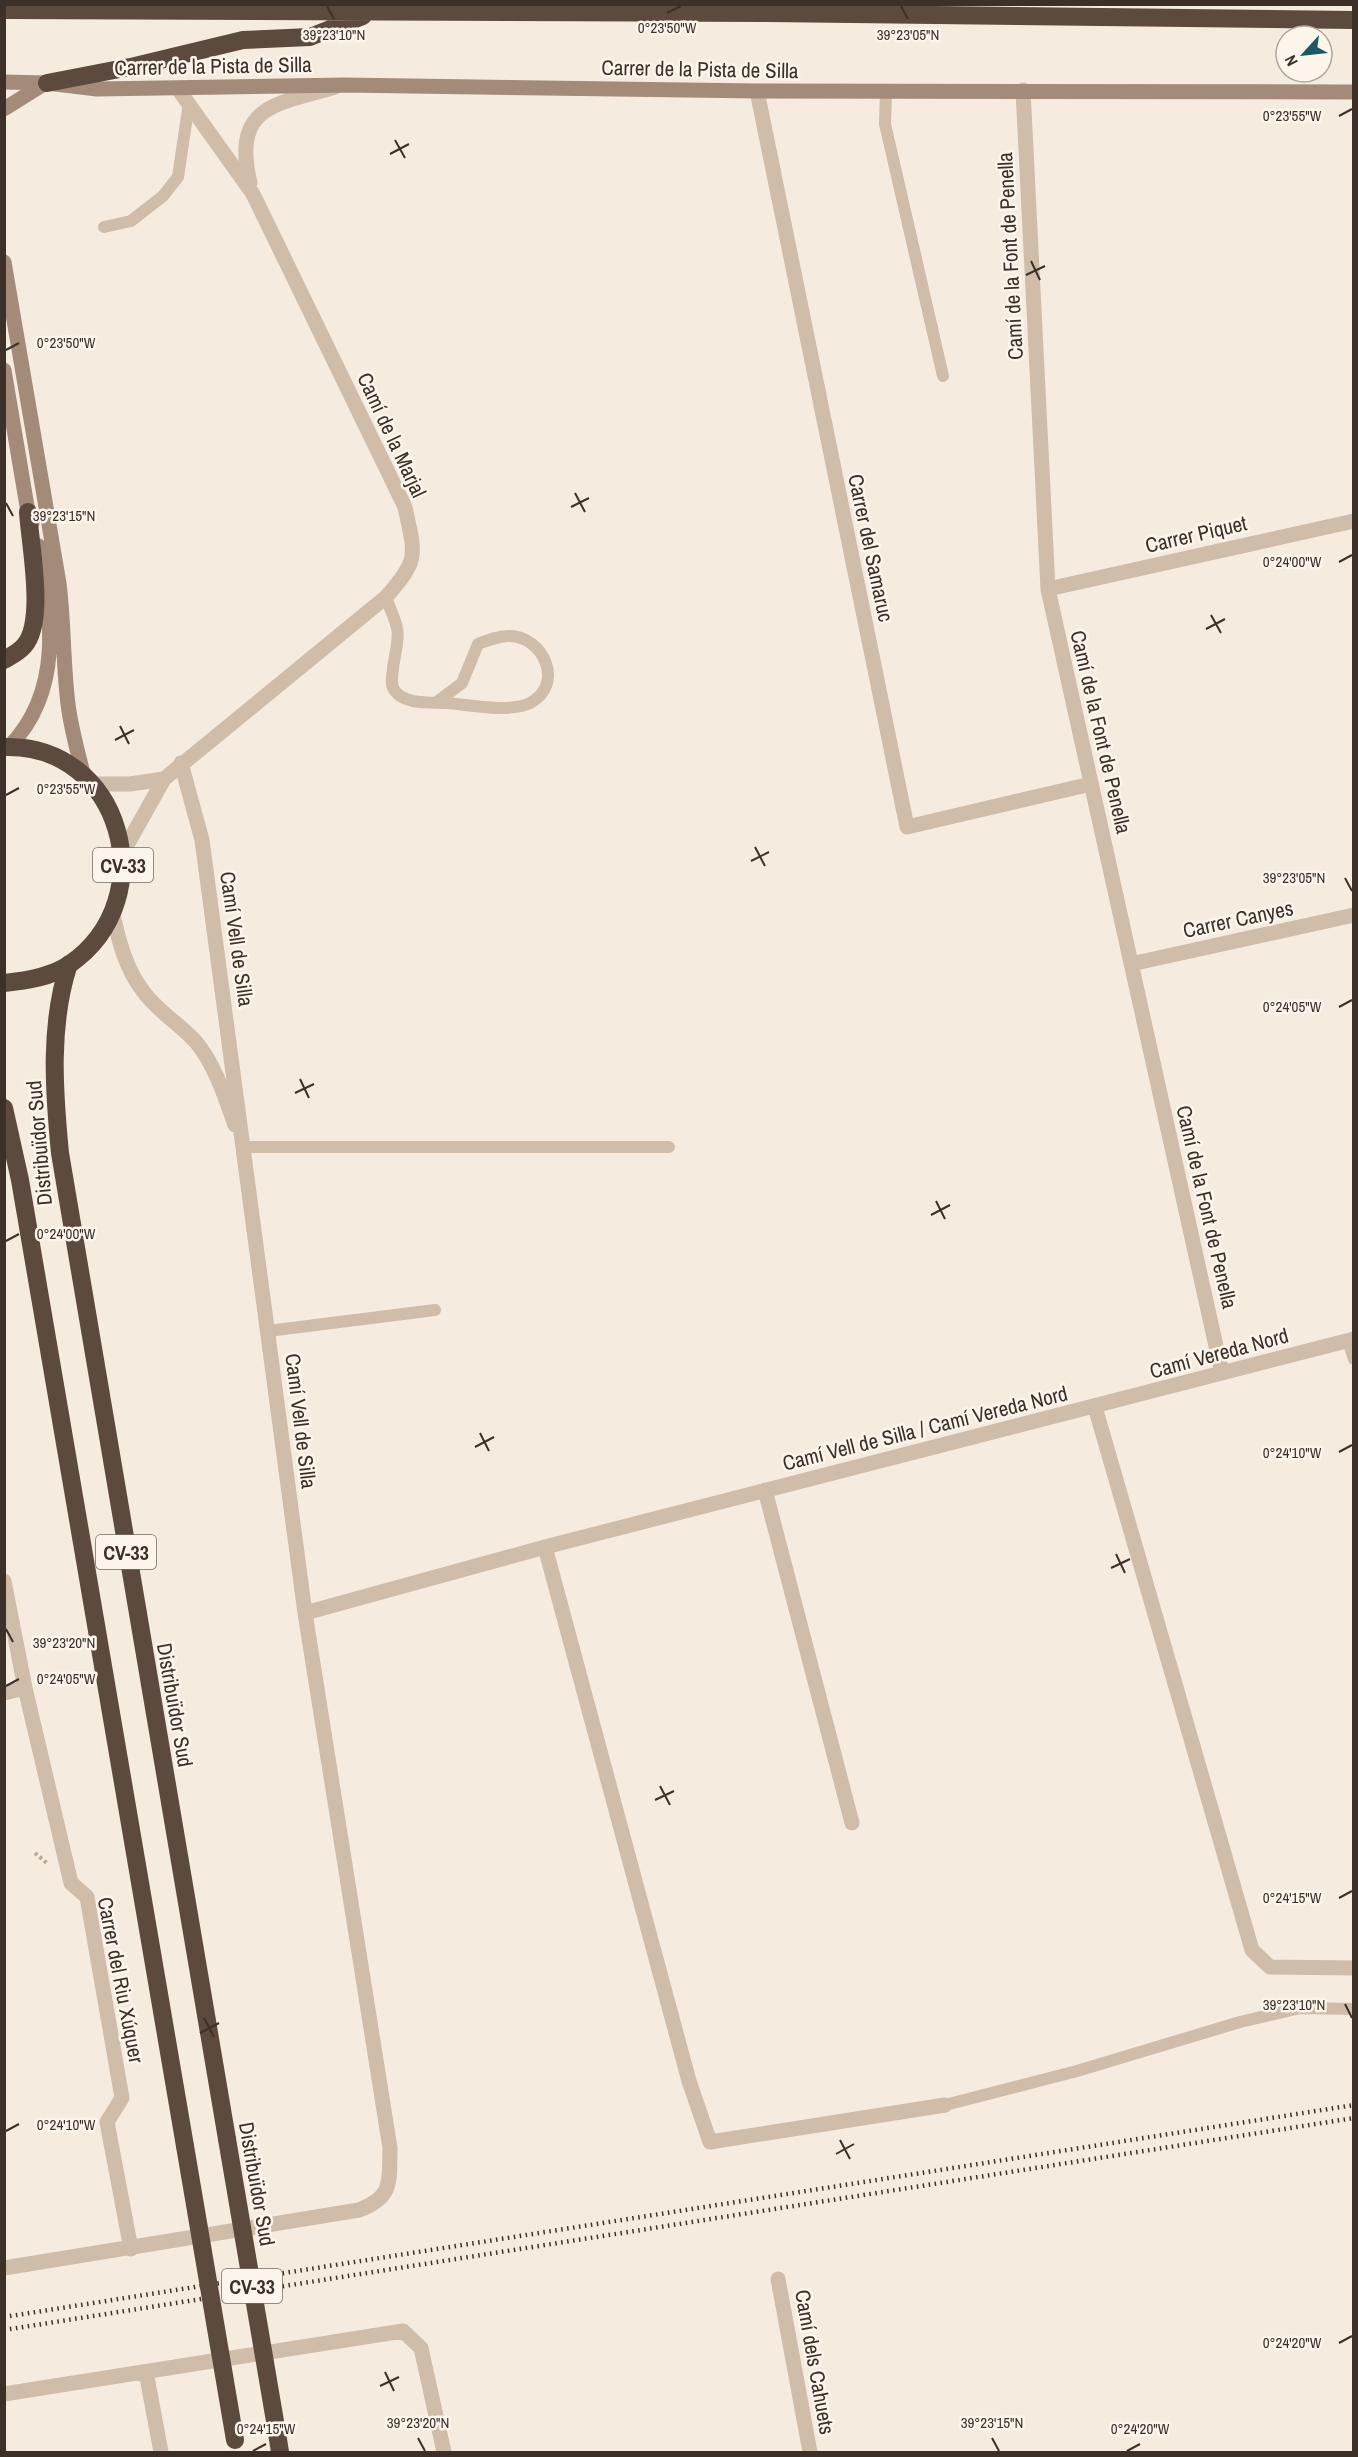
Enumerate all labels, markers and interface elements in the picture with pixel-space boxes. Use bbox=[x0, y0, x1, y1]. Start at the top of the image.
text: 0°23'50"W bbox=[638, 17, 697, 38]
text: 39°23'10"N bbox=[303, 24, 365, 45]
text: 39°23'05"N bbox=[877, 24, 939, 45]
north arrow bbox=[1274, 24, 1334, 84]
street label: Carrer de la Pista de Silla bbox=[114, 50, 312, 82]
text: N bbox=[1279, 52, 1303, 70]
street label: Carrer de la Pista de Silla bbox=[601, 53, 799, 85]
text: 0°23'55"W bbox=[1263, 105, 1322, 126]
street label: Camí de la Font de Penella bbox=[990, 151, 1030, 361]
text: 0°23'50"W bbox=[37, 332, 96, 353]
street label: Camí de la Marjal bbox=[350, 368, 434, 502]
street label: Carrer del Samaruc bbox=[841, 472, 901, 624]
text: 39°23'15"N bbox=[33, 505, 95, 526]
street label: Carrer Piquet bbox=[1142, 508, 1250, 560]
text: 0°24'00"W bbox=[1263, 551, 1322, 572]
street label: Camí de la Font de Penella bbox=[1063, 627, 1139, 837]
text: 0°23'55"W bbox=[37, 778, 96, 799]
road number: CV-33 bbox=[93, 848, 153, 882]
text: 39°23'05"N bbox=[1263, 867, 1325, 888]
street label: Camí Vell de Silla bbox=[213, 870, 261, 1009]
street label: Carrer Canyes bbox=[1180, 893, 1296, 945]
text: 0°24'05"W bbox=[1263, 996, 1322, 1017]
street label: Distribuïdor Sud bbox=[19, 1079, 59, 1207]
street label: Camí de la Font de Penella bbox=[1169, 1102, 1245, 1312]
text: 0°24'00"W bbox=[37, 1223, 96, 1244]
street label: Camí Vereda Nord bbox=[1146, 1321, 1292, 1385]
street label: Camí Vell de Silla bbox=[278, 1352, 324, 1491]
street label: Camí Vell de Silla / Camí Vereda Nord bbox=[779, 1379, 1071, 1477]
text: 0°24'10"W bbox=[1263, 1442, 1322, 1463]
road number: CV-33 bbox=[96, 1535, 156, 1569]
text: 39°23'20"N bbox=[33, 1632, 95, 1653]
street label: Distribuïdor Sud bbox=[150, 1641, 200, 1769]
text: 0°24'05"W bbox=[37, 1668, 96, 1689]
text: 0°24'15"W bbox=[1263, 1887, 1322, 1908]
street label: Carrer del Riu Xúquer bbox=[91, 1895, 151, 2066]
text: 39°23'10"N bbox=[1263, 1994, 1325, 2015]
text: 0°24'10"W bbox=[37, 2114, 96, 2135]
street label: Distribuïdor Sud bbox=[232, 2120, 282, 2248]
road number: CV-33 bbox=[222, 2269, 282, 2303]
street label: Camí dels Cahuets bbox=[788, 2287, 842, 2437]
text: 0°24'20"W bbox=[1263, 2332, 1322, 2353]
text: 39°23'20"N bbox=[387, 2412, 449, 2433]
text: 39°23'15"N bbox=[961, 2412, 1023, 2433]
text: 0°24'15"W bbox=[237, 2418, 296, 2439]
text: 0°24'20"W bbox=[1111, 2418, 1170, 2439]

